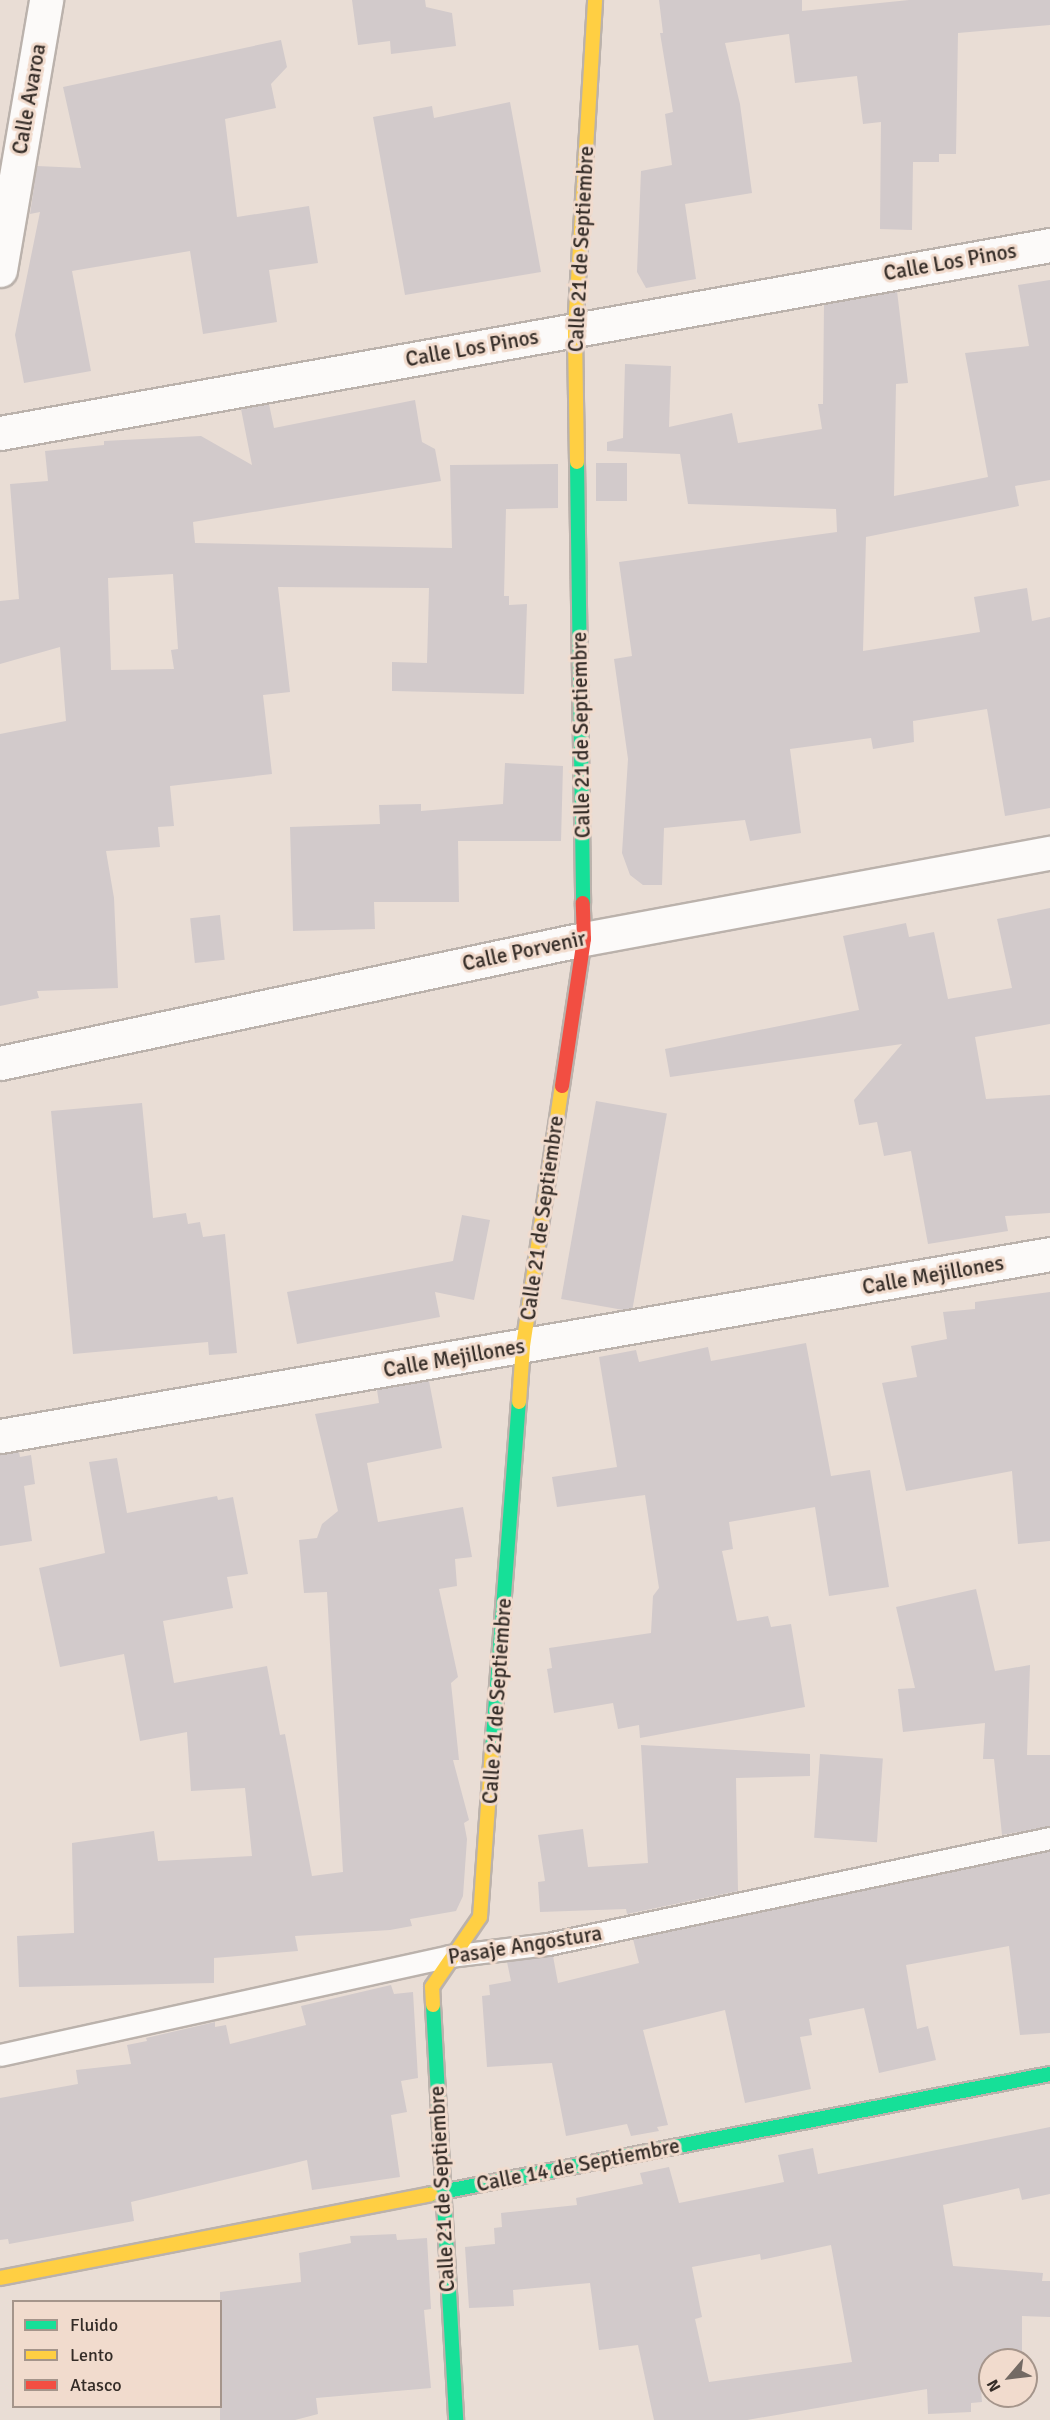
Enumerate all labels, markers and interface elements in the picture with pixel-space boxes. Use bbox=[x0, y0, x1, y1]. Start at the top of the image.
street label: Calle Avaroa bbox=[7, 42, 51, 156]
street label: Calle 21 de Septiembre bbox=[563, 145, 599, 353]
street label: Calle Los Pinos bbox=[882, 238, 1018, 286]
street label: Calle Los Pinos bbox=[404, 324, 540, 372]
street label: Calle 21 de Septiembre bbox=[567, 632, 595, 838]
street label: Calle Porvenir bbox=[460, 926, 588, 976]
street label: Calle 21 de Septiembre bbox=[515, 1114, 569, 1322]
street label: Calle Mejillones bbox=[860, 1250, 1006, 1300]
street label: Calle Mejillones bbox=[381, 1333, 527, 1383]
street label: Calle 21 de Septiembre bbox=[477, 1597, 517, 1805]
street label: Pasaje Angostura bbox=[446, 1920, 604, 1970]
street label: Calle 21 de Septiembre bbox=[424, 2085, 460, 2293]
street label: Calle 14 de Septiembre bbox=[474, 2133, 682, 2197]
legend bbox=[12, 2300, 222, 2408]
text: Fluido bbox=[70, 2314, 118, 2336]
text: Lento bbox=[70, 2344, 113, 2366]
north arrow bbox=[978, 2348, 1038, 2408]
text: Atasco bbox=[70, 2374, 122, 2396]
text: N bbox=[982, 2376, 1005, 2395]

